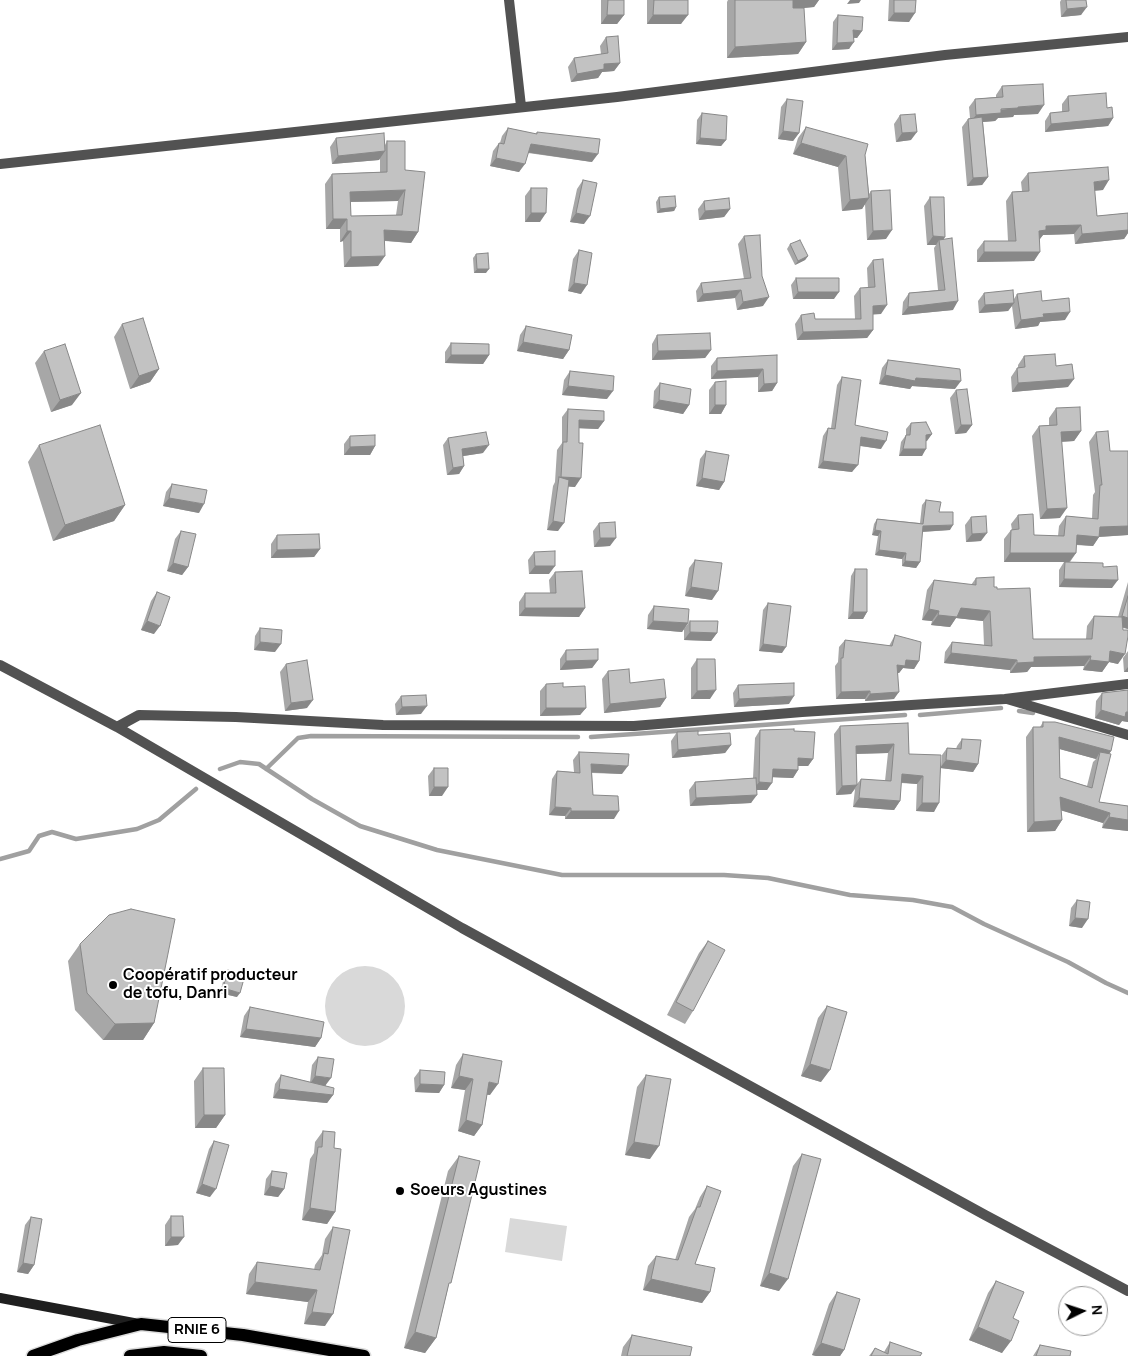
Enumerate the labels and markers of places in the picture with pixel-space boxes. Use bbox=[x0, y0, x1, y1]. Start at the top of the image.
place label: Coopératif producteur de tofu, Danri bbox=[123, 966, 298, 1004]
marker: Coopératif producteur de tofu, Danri bbox=[107, 979, 119, 991]
place label: Soeurs Agustines bbox=[410, 1181, 547, 1201]
marker: Soeurs Agustines bbox=[394, 1185, 406, 1197]

